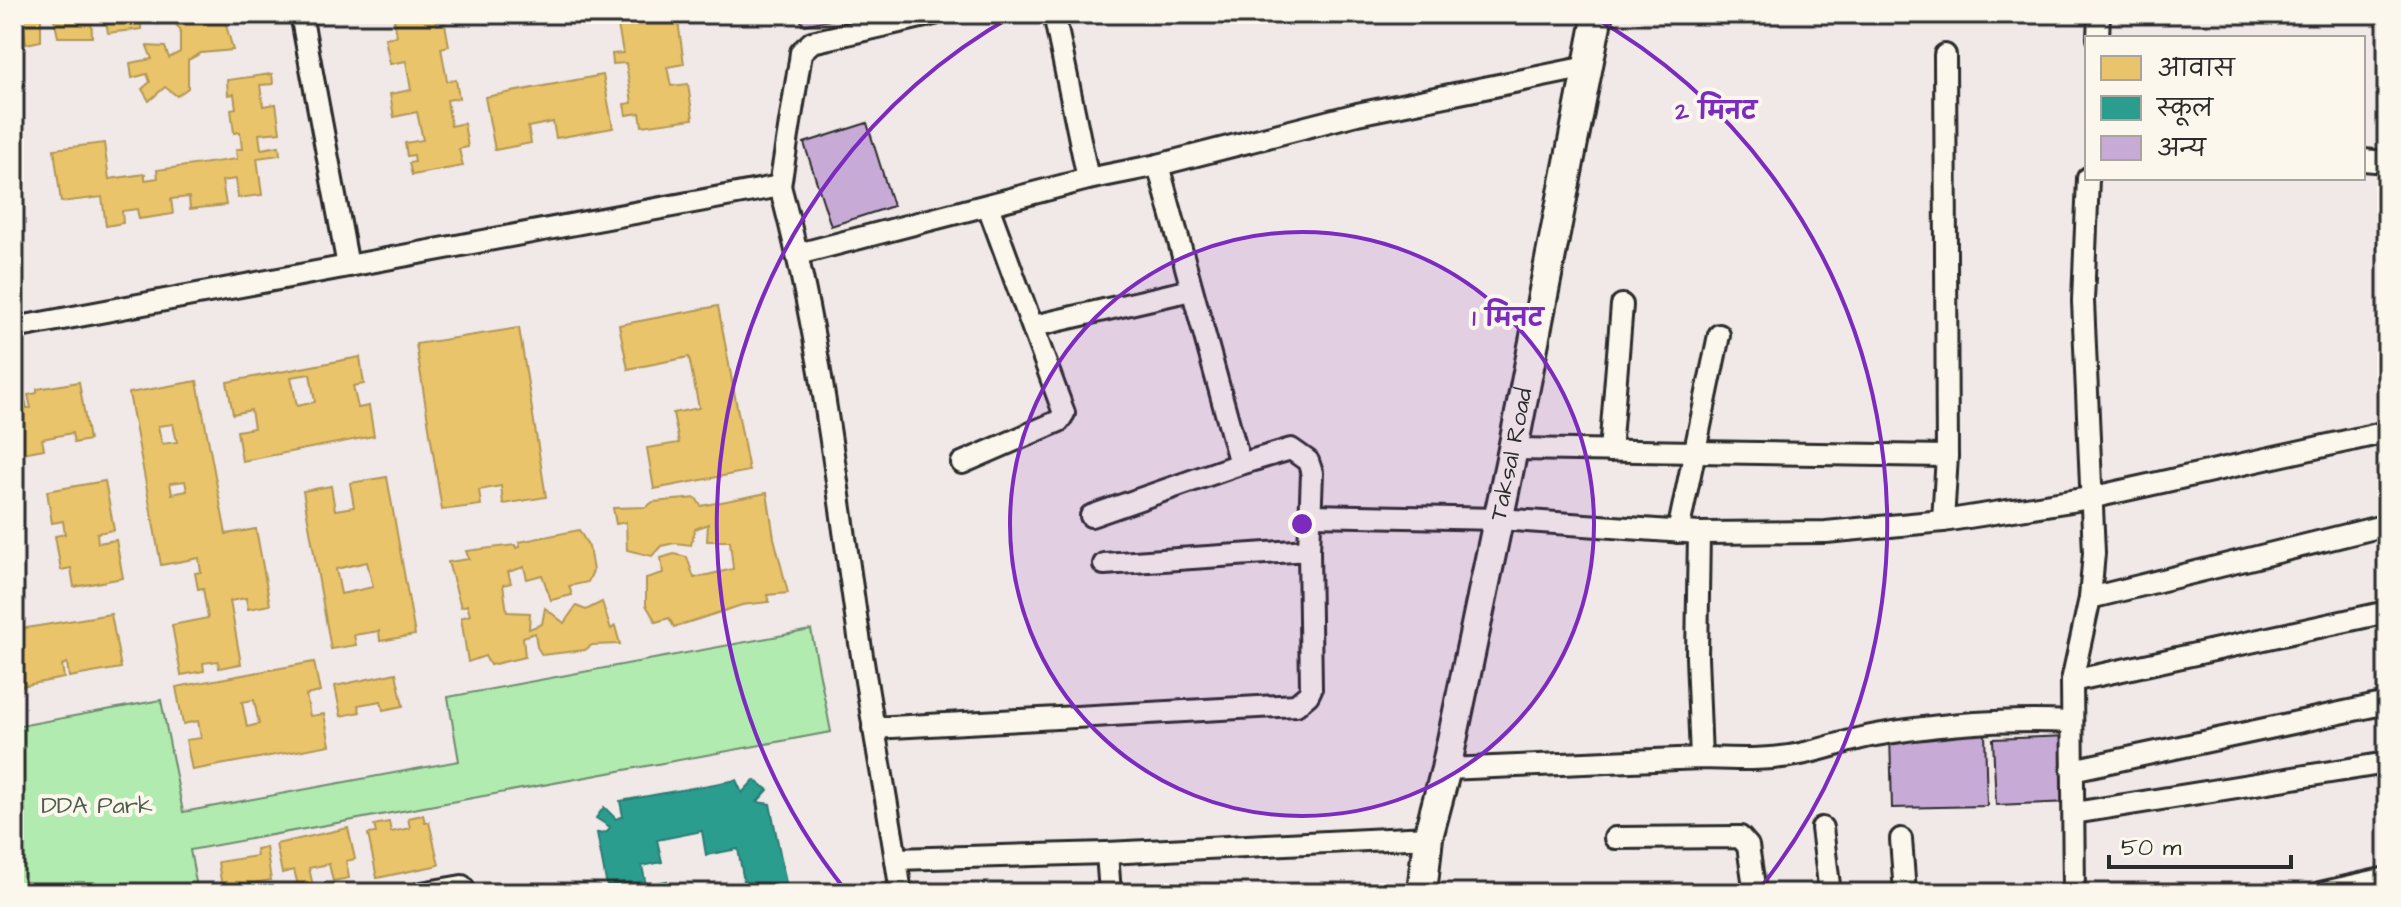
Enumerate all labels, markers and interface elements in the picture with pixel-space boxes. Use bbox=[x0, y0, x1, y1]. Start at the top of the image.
legend bbox=[2085, 36, 2365, 180]
text: आवास bbox=[2157, 52, 2236, 86]
text: 2 मिनट bbox=[1674, 91, 1759, 129]
text: स्कूल bbox=[2155, 92, 2215, 126]
text: अन्य bbox=[2157, 132, 2207, 166]
text: 1 मिनट bbox=[1473, 298, 1546, 336]
street label: Taksal Road bbox=[1481, 385, 1542, 524]
centre of rings bbox=[1288, 510, 1316, 538]
park label: DDA Park bbox=[41, 789, 153, 823]
scale bar bbox=[2109, 819, 2291, 869]
text: 50 m bbox=[2121, 831, 2182, 865]

